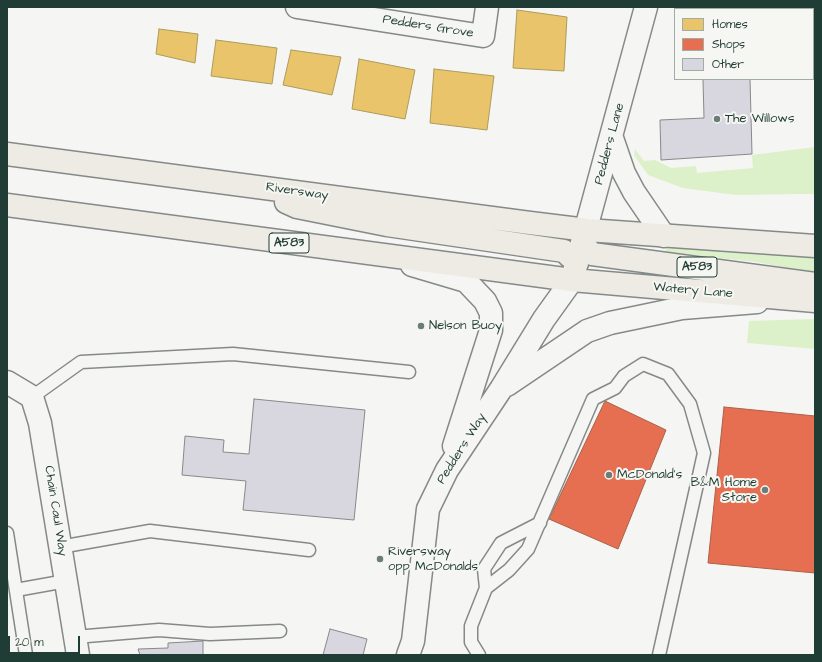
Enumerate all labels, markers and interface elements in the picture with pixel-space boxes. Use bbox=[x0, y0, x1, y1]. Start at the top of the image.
legend bbox=[674, 8, 814, 80]
street label: Pedders Grove bbox=[381, 12, 475, 42]
text: Homes bbox=[712, 16, 748, 33]
text: Shops bbox=[712, 36, 745, 53]
text: Other bbox=[712, 56, 744, 73]
street label: Pedders Lane bbox=[592, 102, 628, 186]
place label: The Willows bbox=[725, 111, 794, 127]
marker: The Willows bbox=[712, 114, 722, 124]
street label: Riversway bbox=[265, 180, 329, 204]
road number: A583 bbox=[269, 233, 309, 253]
road number: A583 bbox=[677, 257, 717, 277]
street label: Watery Lane bbox=[653, 280, 733, 302]
place label: Nelson Buoy bbox=[429, 318, 502, 334]
marker: Nelson Buoy bbox=[416, 321, 426, 331]
street label: Pedders Way bbox=[434, 411, 490, 487]
street label: Chain Caul Way bbox=[40, 465, 70, 557]
place label: McDonald's bbox=[617, 467, 682, 483]
marker: McDonald's bbox=[604, 470, 614, 480]
place label: B&M Home Store bbox=[691, 475, 757, 506]
marker: B&M Home Store bbox=[760, 485, 770, 495]
place label: Riversway opp McDonalds bbox=[388, 544, 478, 575]
marker: Riversway opp McDonalds bbox=[375, 554, 385, 564]
scale bar bbox=[10, 628, 82, 654]
text: 20 m bbox=[15, 634, 44, 651]

